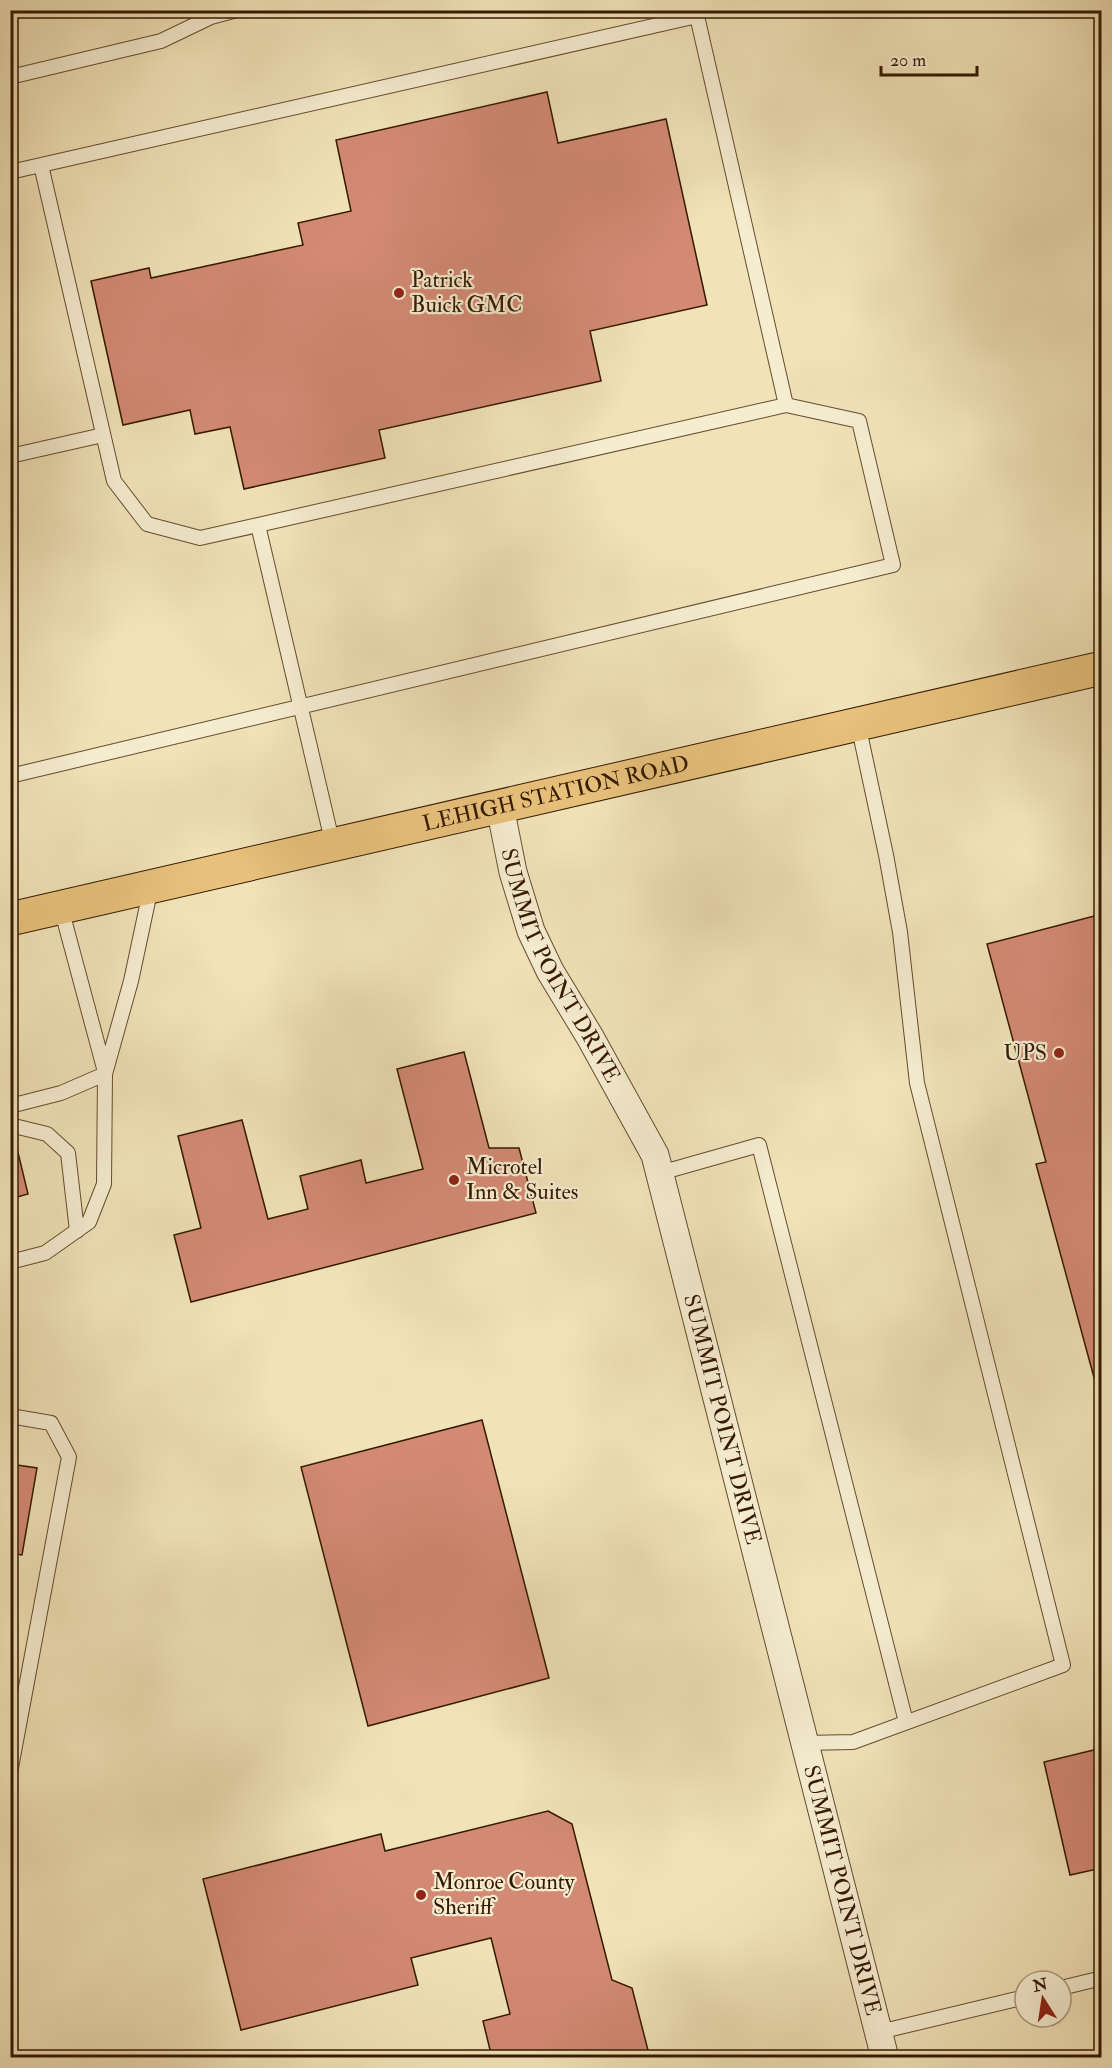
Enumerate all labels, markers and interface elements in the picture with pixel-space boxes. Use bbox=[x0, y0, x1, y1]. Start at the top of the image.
scale bar bbox=[881, 39, 977, 77]
text: 20 m bbox=[890, 49, 926, 72]
place label: Patrick Buick GMC bbox=[411, 266, 522, 319]
marker: Patrick Buick GMC bbox=[392, 286, 406, 300]
street label: LEHIGH STATION ROAD bbox=[420, 749, 692, 838]
street label: SUMMIT POINT DRIVE bbox=[495, 846, 627, 1088]
place label: UPS bbox=[1003, 1039, 1047, 1067]
marker: UPS bbox=[1052, 1046, 1066, 1060]
place label: Microtel Inn & Suites bbox=[466, 1153, 578, 1206]
marker: Microtel Inn & Suites bbox=[447, 1173, 461, 1187]
street label: SUMMIT POINT DRIVE bbox=[677, 1291, 768, 1548]
street label: SUMMIT POINT DRIVE bbox=[797, 1762, 888, 2019]
place label: Monroe County Sheriff bbox=[433, 1868, 575, 1921]
marker: Monroe County Sheriff bbox=[414, 1888, 428, 1902]
north arrow bbox=[1013, 1969, 1073, 2029]
text: N bbox=[1030, 1974, 1050, 1997]

